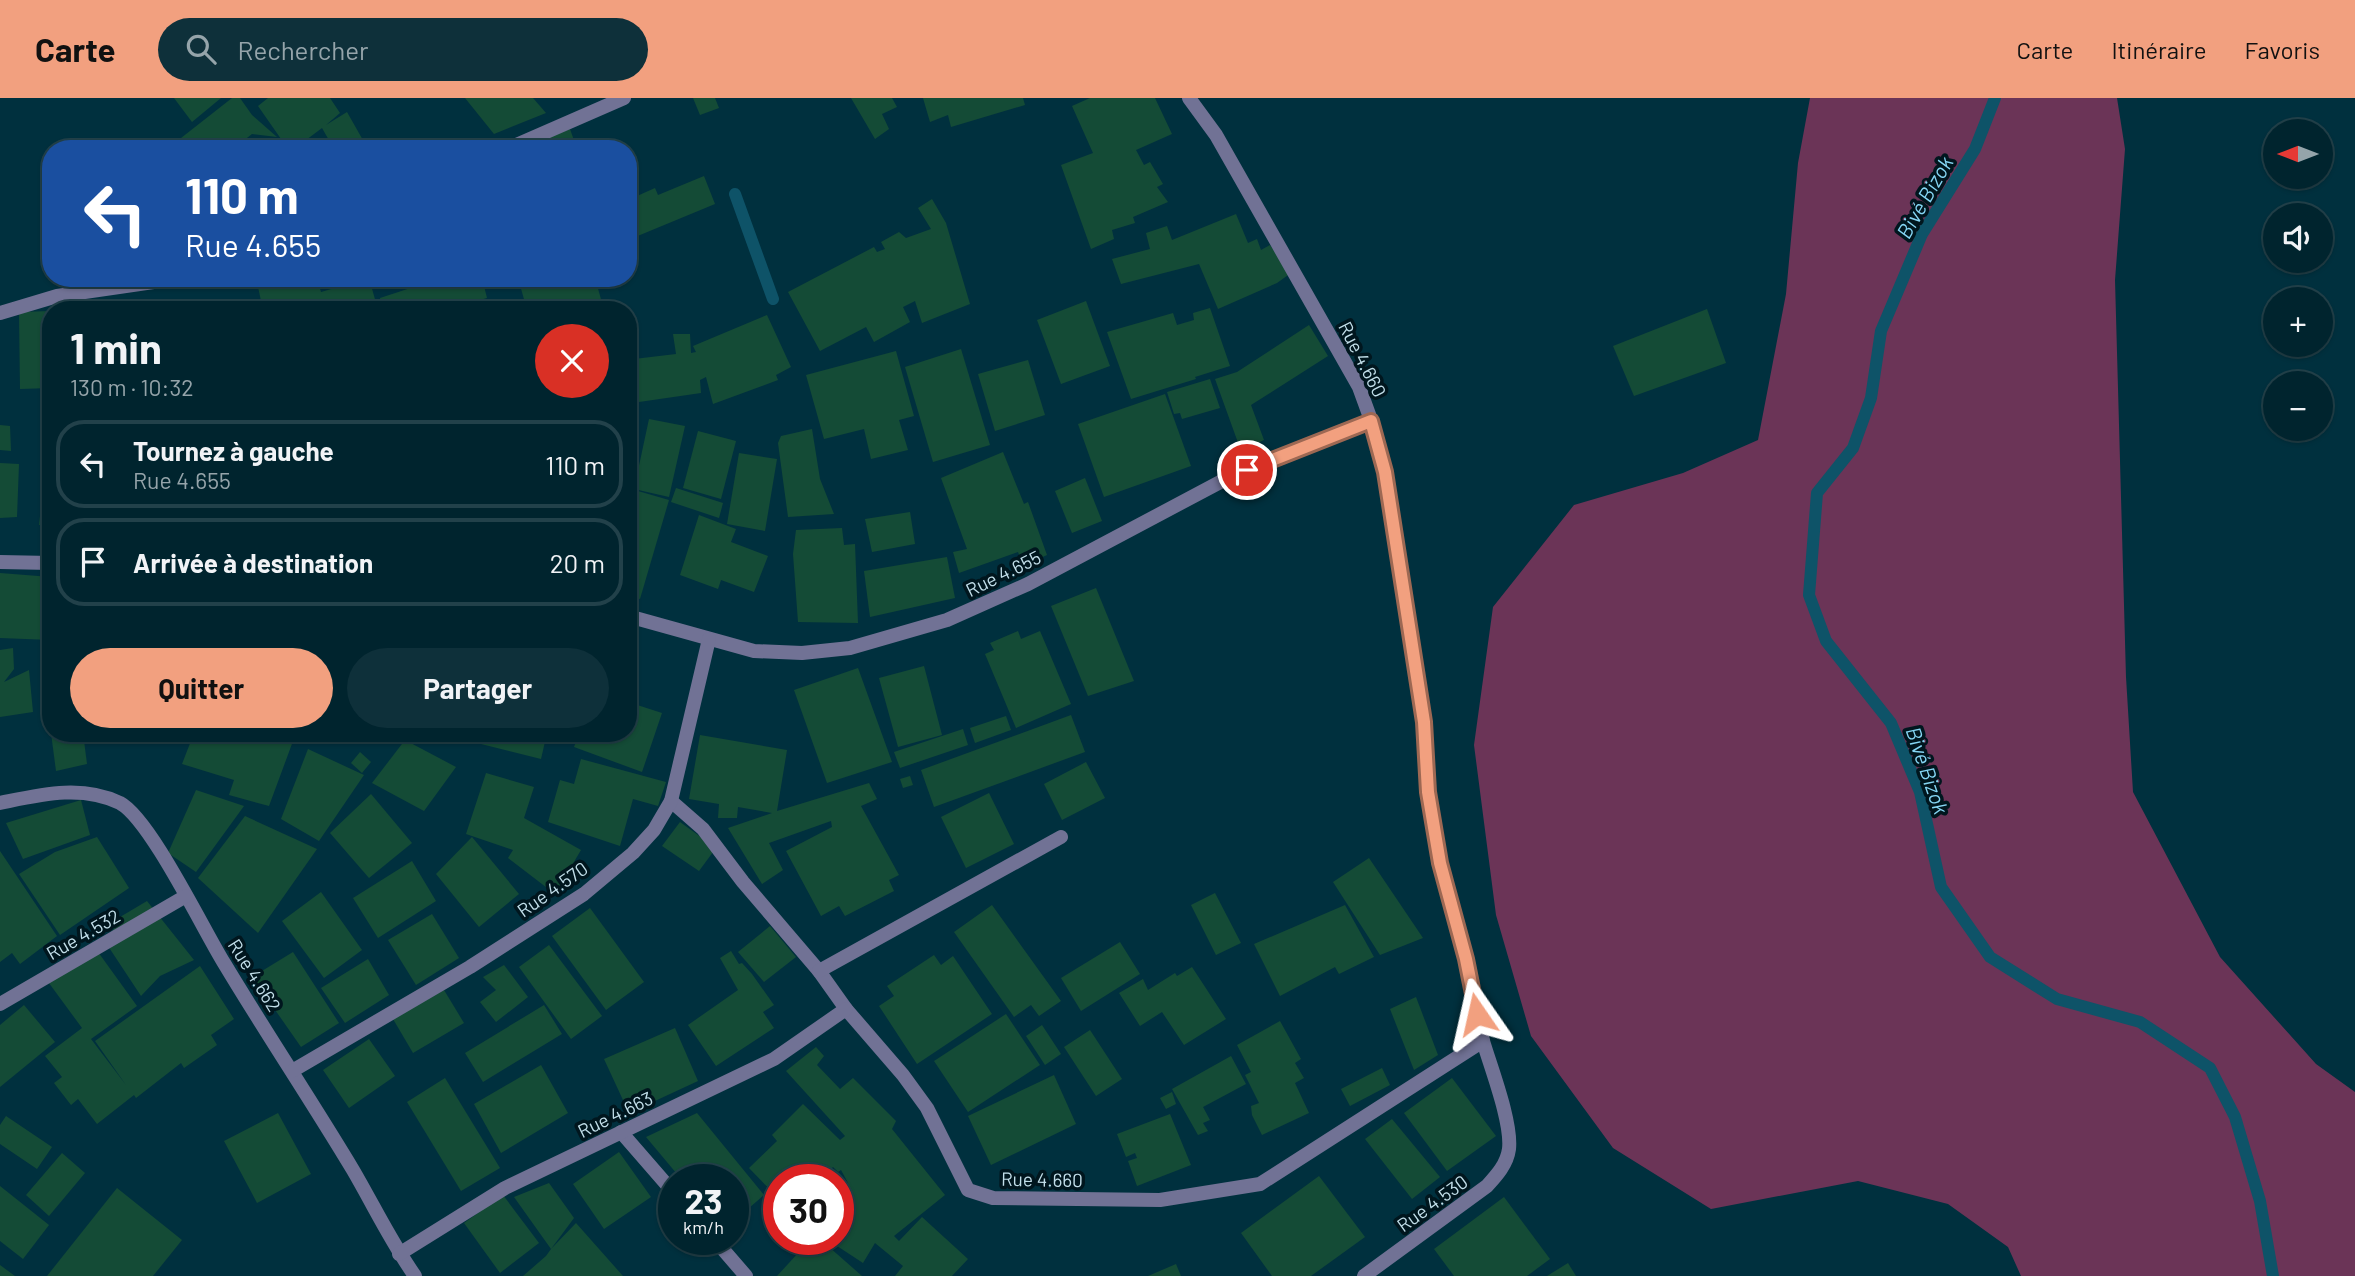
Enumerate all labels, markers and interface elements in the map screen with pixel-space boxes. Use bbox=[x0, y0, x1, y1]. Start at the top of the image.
search box bbox=[158, 18, 648, 81]
text: Carte bbox=[35, 29, 116, 69]
icon: search bbox=[182, 30, 220, 68]
text: Rechercher bbox=[238, 34, 368, 65]
text: Carte bbox=[2017, 35, 2073, 64]
text: Itinéraire bbox=[2111, 35, 2207, 64]
text: Favoris bbox=[2245, 35, 2320, 64]
north arrow bbox=[2263, 119, 2333, 189]
map controls bbox=[2263, 119, 2333, 441]
water label: Bivé Bizok bbox=[1891, 151, 1958, 242]
text: 110 m bbox=[185, 165, 299, 224]
icon: left bbox=[70, 168, 161, 259]
button: sound bbox=[2263, 203, 2333, 273]
text: Rue 4.655 bbox=[185, 225, 321, 263]
button: + bbox=[2263, 287, 2333, 357]
street label: Rue 4.660 bbox=[1334, 317, 1392, 401]
text: 1 min bbox=[70, 322, 162, 372]
button: close bbox=[535, 324, 609, 398]
button: − bbox=[2263, 371, 2333, 441]
text: 130 m · 10:32 bbox=[70, 373, 194, 401]
text: Tournez à gauche bbox=[133, 435, 334, 466]
pin bbox=[1217, 440, 1277, 500]
icon: left bbox=[74, 445, 112, 483]
text: 110 m bbox=[545, 449, 605, 480]
icon: arrive bbox=[1228, 451, 1266, 489]
text: Rue 4.655 bbox=[133, 466, 231, 494]
icon: arrive bbox=[74, 543, 112, 581]
street label: Rue 4.655 bbox=[962, 545, 1044, 601]
text: Arrivée à destination bbox=[133, 547, 373, 578]
text: 20 m bbox=[550, 547, 605, 578]
button: Quitter bbox=[70, 648, 333, 728]
button: Partager bbox=[347, 648, 609, 728]
water label: Bivé Bizok bbox=[1901, 723, 1955, 818]
street label: Rue 4.570 bbox=[512, 856, 592, 922]
street label: Rue 4.532 bbox=[42, 904, 124, 964]
street label: Rue 4.662 bbox=[224, 934, 286, 1016]
position arrow bbox=[1440, 977, 1514, 1051]
street label: Rue 4.663 bbox=[574, 1086, 656, 1142]
speed limit sign: 30 bbox=[763, 1164, 854, 1255]
street label: Rue 4.660 bbox=[1001, 1167, 1083, 1191]
street label: Rue 4.530 bbox=[1392, 1170, 1472, 1236]
text: 23 bbox=[684, 1179, 723, 1221]
text: km/h bbox=[683, 1216, 724, 1238]

